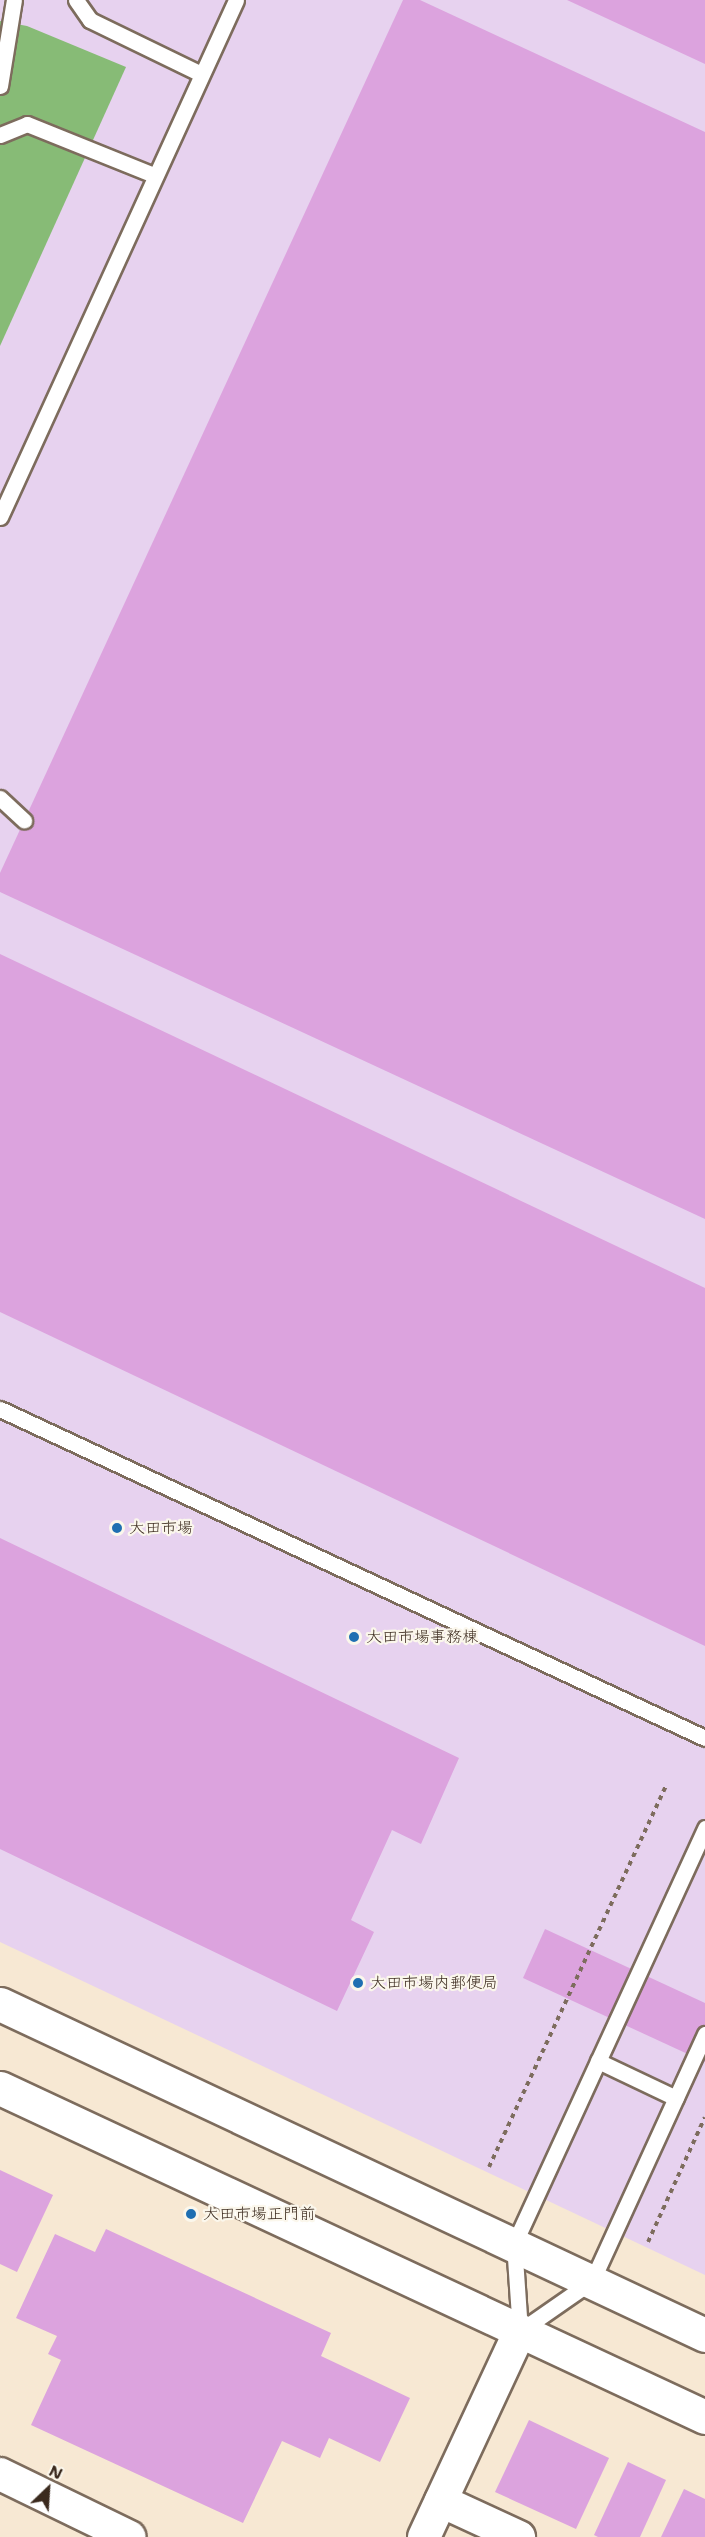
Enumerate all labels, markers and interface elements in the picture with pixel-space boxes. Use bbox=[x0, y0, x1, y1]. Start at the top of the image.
place label: 大田市場 bbox=[129, 1518, 193, 1538]
marker: 大田市場 bbox=[110, 1521, 124, 1535]
place label: 大田市場事務棟 bbox=[366, 1627, 478, 1647]
marker: 大田市場事務棟 bbox=[347, 1630, 361, 1644]
place label: 大田市場内郵便局 bbox=[370, 1973, 498, 1993]
marker: 大田市場内郵便局 bbox=[351, 1976, 365, 1990]
place label: 大田市場正門前 bbox=[203, 2204, 315, 2224]
marker: 大田市場正門前 bbox=[184, 2207, 198, 2221]
north arrow bbox=[18, 2459, 78, 2519]
text: N bbox=[46, 2460, 66, 2484]

